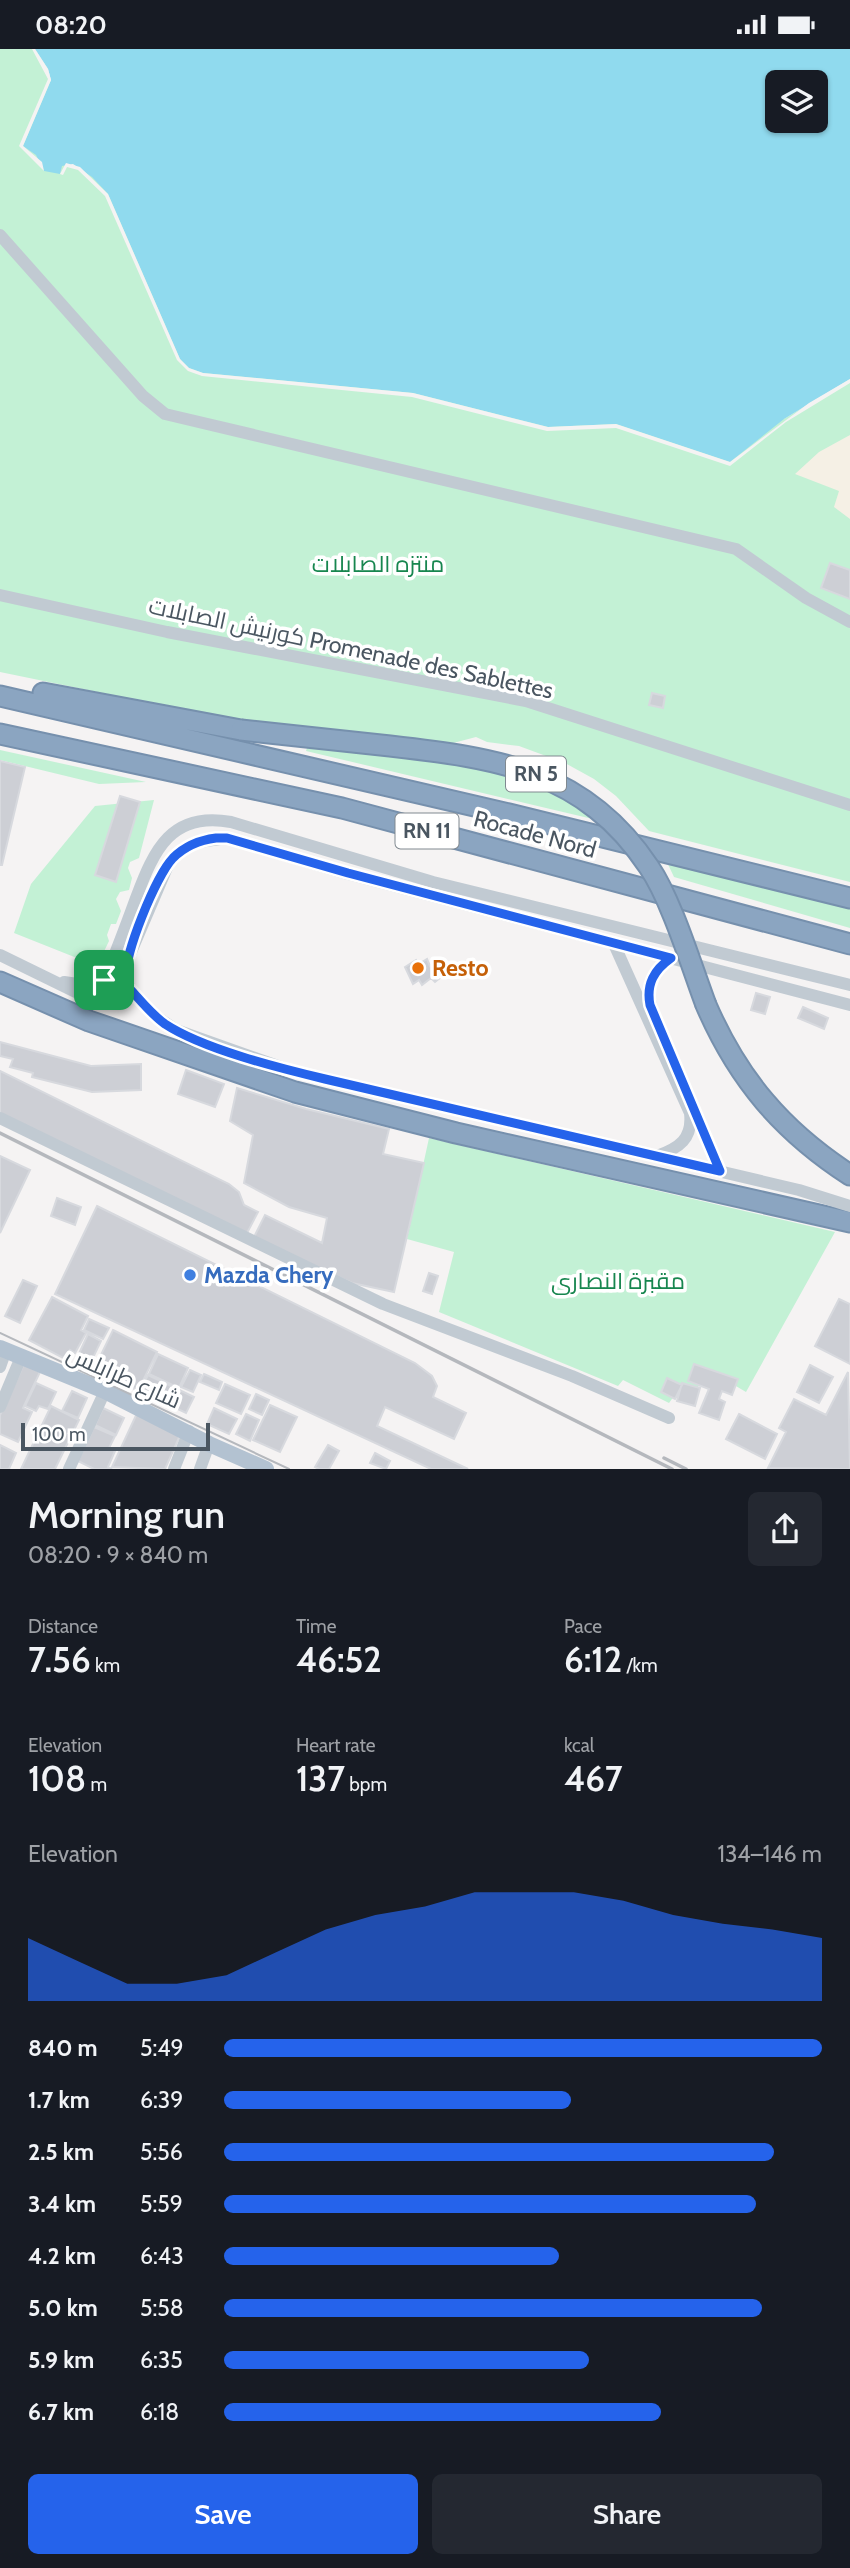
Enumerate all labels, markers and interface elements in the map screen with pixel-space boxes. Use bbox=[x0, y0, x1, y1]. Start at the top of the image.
text: 08:20 bbox=[35, 9, 107, 41]
map controls bbox=[765, 70, 828, 133]
button: layers bbox=[765, 70, 828, 133]
park label: منتزه الصابلات bbox=[312, 550, 444, 578]
street label: كورنيش الصابلات Promenade des Sablettes bbox=[146, 591, 556, 705]
road number: RN 5 bbox=[506, 757, 566, 791]
street label: Rocade Nord bbox=[471, 804, 599, 864]
road number: RN 11 bbox=[396, 813, 458, 849]
pin bbox=[74, 950, 134, 1010]
place label: Resto bbox=[432, 954, 489, 982]
marker: Resto bbox=[410, 960, 426, 976]
icon: arrive bbox=[85, 961, 123, 999]
place label: Mazda Chery bbox=[204, 1261, 334, 1289]
marker: Mazda Chery bbox=[182, 1267, 198, 1283]
park label: مقبرة النصارى bbox=[551, 1267, 685, 1295]
street label: شارع طرابلس bbox=[62, 1339, 185, 1416]
scale bar bbox=[21, 1420, 210, 1452]
text: 100 m bbox=[32, 1423, 86, 1446]
text: Morning run bbox=[28, 1491, 225, 1538]
button: share bbox=[748, 1492, 822, 1566]
text: 08:20 · 9 × 840 m bbox=[28, 1541, 208, 1569]
text: Distance bbox=[28, 1615, 98, 1638]
text: Time bbox=[296, 1615, 336, 1638]
text: Pace bbox=[564, 1615, 602, 1638]
text: 7.56 bbox=[28, 1638, 91, 1681]
text: 46:52 bbox=[296, 1638, 382, 1681]
text: 6:12 bbox=[564, 1638, 622, 1681]
text: km bbox=[91, 1654, 120, 1677]
text: /km bbox=[622, 1654, 658, 1677]
text: Elevation bbox=[28, 1734, 102, 1757]
text: Heart rate bbox=[296, 1734, 376, 1757]
text: kcal bbox=[564, 1734, 594, 1757]
text: 108 bbox=[28, 1757, 86, 1800]
text: 137 bbox=[296, 1757, 345, 1800]
text: 467 bbox=[564, 1757, 623, 1800]
text: m bbox=[86, 1773, 107, 1796]
text: bpm bbox=[345, 1773, 387, 1796]
text: Elevation bbox=[28, 1840, 118, 1868]
text: 134–146 m bbox=[717, 1840, 822, 1868]
text: 840 m bbox=[28, 2034, 98, 2062]
text: 5:49 bbox=[140, 2034, 184, 2062]
text: 1.7 km bbox=[28, 2086, 90, 2114]
text: 6:39 bbox=[140, 2086, 183, 2114]
text: 2.5 km bbox=[28, 2138, 94, 2166]
text: 5:56 bbox=[140, 2138, 183, 2166]
text: 3.4 km bbox=[28, 2190, 96, 2218]
text: 5:59 bbox=[140, 2190, 183, 2218]
text: 4.2 km bbox=[28, 2242, 96, 2270]
text: 6:43 bbox=[140, 2242, 184, 2270]
text: 5.0 km bbox=[28, 2294, 98, 2322]
text: 5:58 bbox=[140, 2294, 184, 2322]
text: 5.9 km bbox=[28, 2346, 94, 2374]
text: 6:35 bbox=[140, 2346, 183, 2374]
text: 6.7 km bbox=[28, 2398, 94, 2426]
text: 6:18 bbox=[140, 2398, 179, 2426]
button: Save bbox=[28, 2474, 418, 2554]
button: Share bbox=[432, 2474, 822, 2554]

